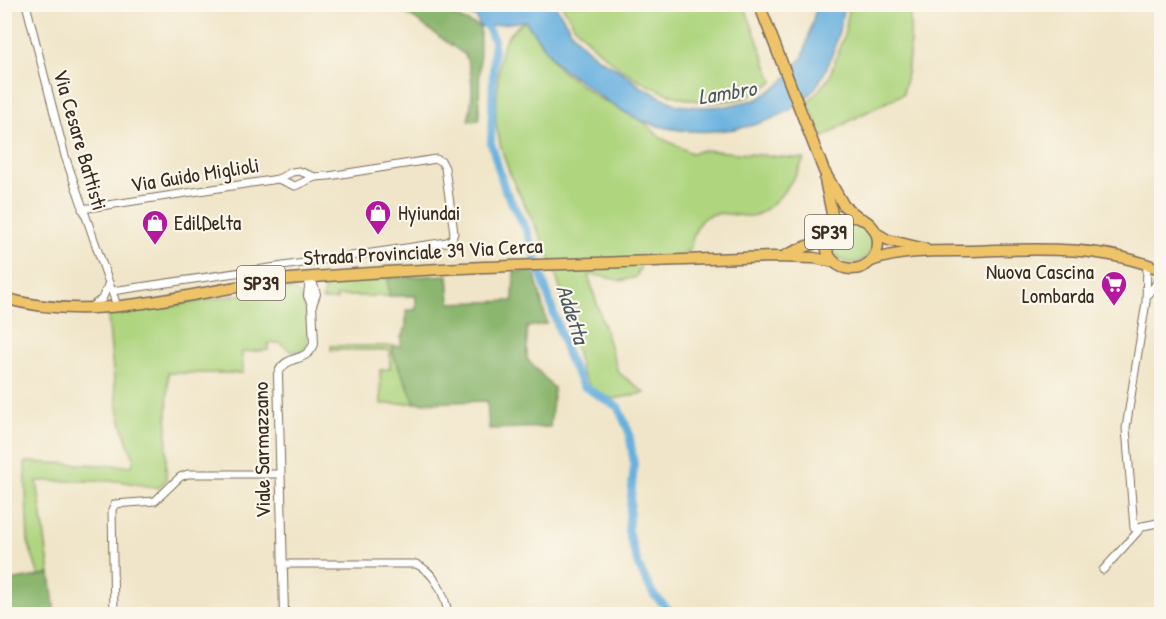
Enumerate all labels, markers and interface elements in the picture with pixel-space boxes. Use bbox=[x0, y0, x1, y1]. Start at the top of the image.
street label: Via Cesare Battisti bbox=[47, 66, 114, 214]
water label: Lambro bbox=[696, 72, 760, 111]
street label: Via Guido Miglioli bbox=[129, 150, 261, 199]
shop icon: Hyiundai bbox=[363, 198, 393, 236]
place label: Hyiundai bbox=[398, 198, 460, 227]
shop icon: EdilDelta bbox=[140, 208, 170, 246]
place label: EdilDelta bbox=[174, 208, 241, 237]
road number: SP39 bbox=[805, 215, 853, 249]
street label: Strada Provinciale 39 Via Cerca bbox=[303, 231, 543, 272]
place label: Nuova Cascina Lombarda bbox=[986, 257, 1094, 310]
road number: SP39 bbox=[237, 266, 285, 300]
supermarket icon: Nuova Cascina Lombarda bbox=[1099, 269, 1129, 307]
water label: Addetta bbox=[549, 281, 597, 350]
street label: Viale Sarmazzano bbox=[246, 382, 277, 518]

